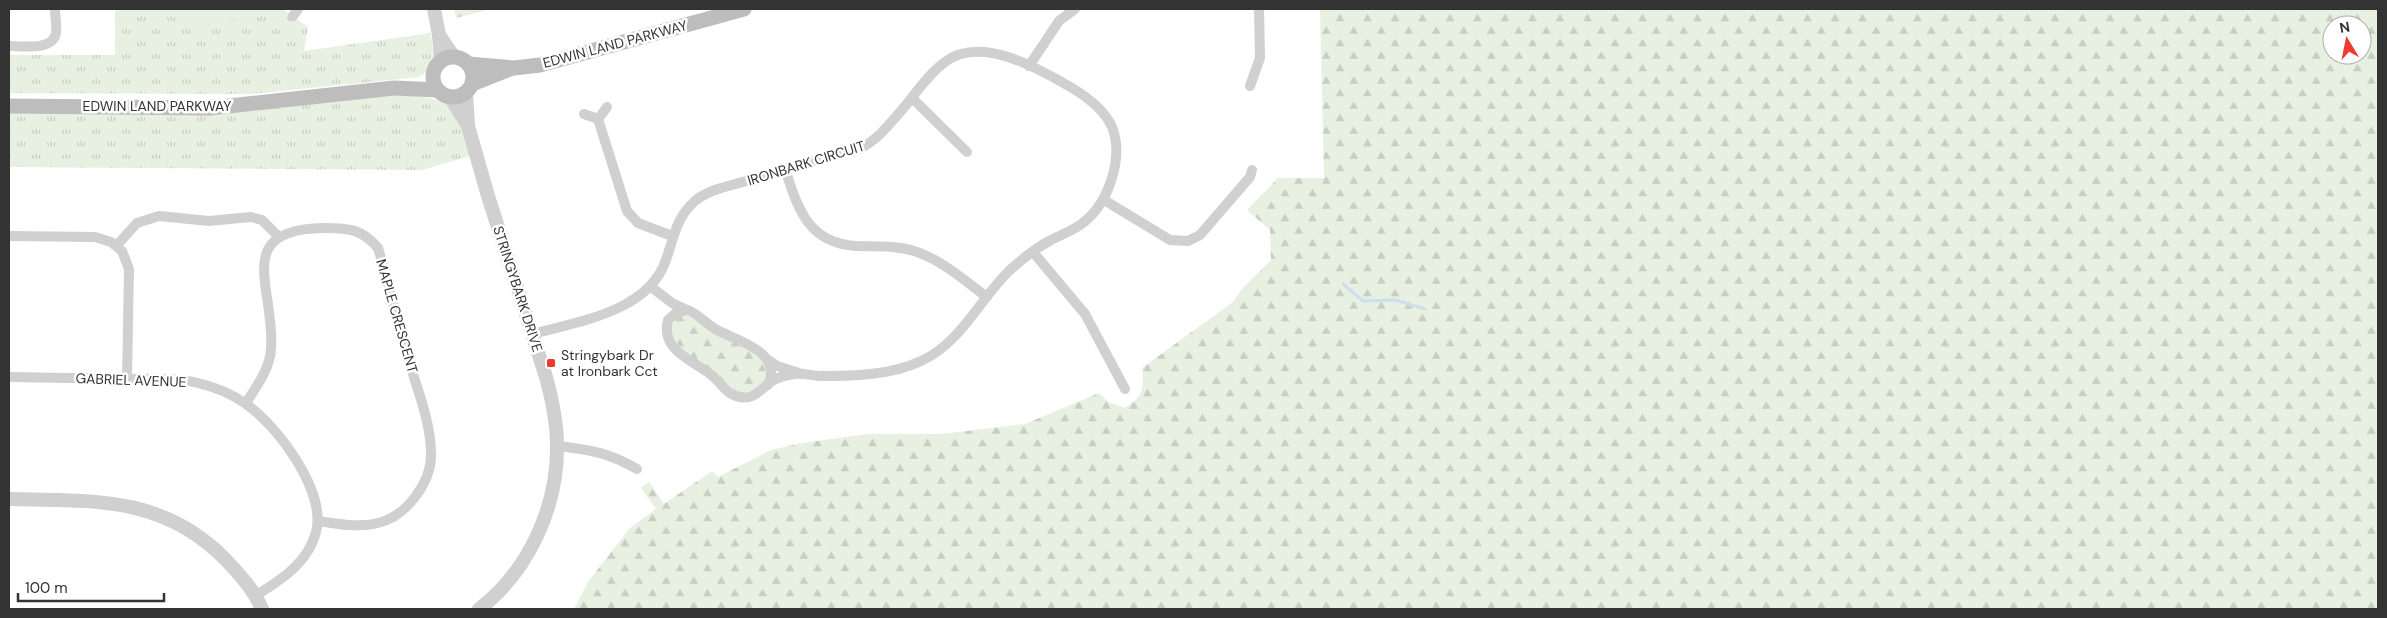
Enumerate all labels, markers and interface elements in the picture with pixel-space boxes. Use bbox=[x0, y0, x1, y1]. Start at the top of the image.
north arrow bbox=[2322, 15, 2372, 65]
street label: EDWIN LAND PARKWAY bbox=[541, 16, 689, 72]
text: N bbox=[2338, 17, 2351, 37]
street label: EDWIN LAND PARKWAY bbox=[83, 97, 231, 115]
street label: IRONBARK CIRCUIT bbox=[745, 137, 867, 189]
street label: STRINGYBARK DRIVE bbox=[489, 224, 547, 354]
street label: MAPLE CRESCENT bbox=[372, 257, 422, 375]
place label: Stringybark Dr at Ironbark Cct bbox=[561, 346, 658, 380]
marker: Stringybark Dr at Ironbark Cct bbox=[545, 357, 557, 369]
street label: GABRIEL AVENUE bbox=[75, 369, 187, 391]
scale bar bbox=[18, 570, 164, 602]
text: 100 m bbox=[25, 578, 68, 598]

